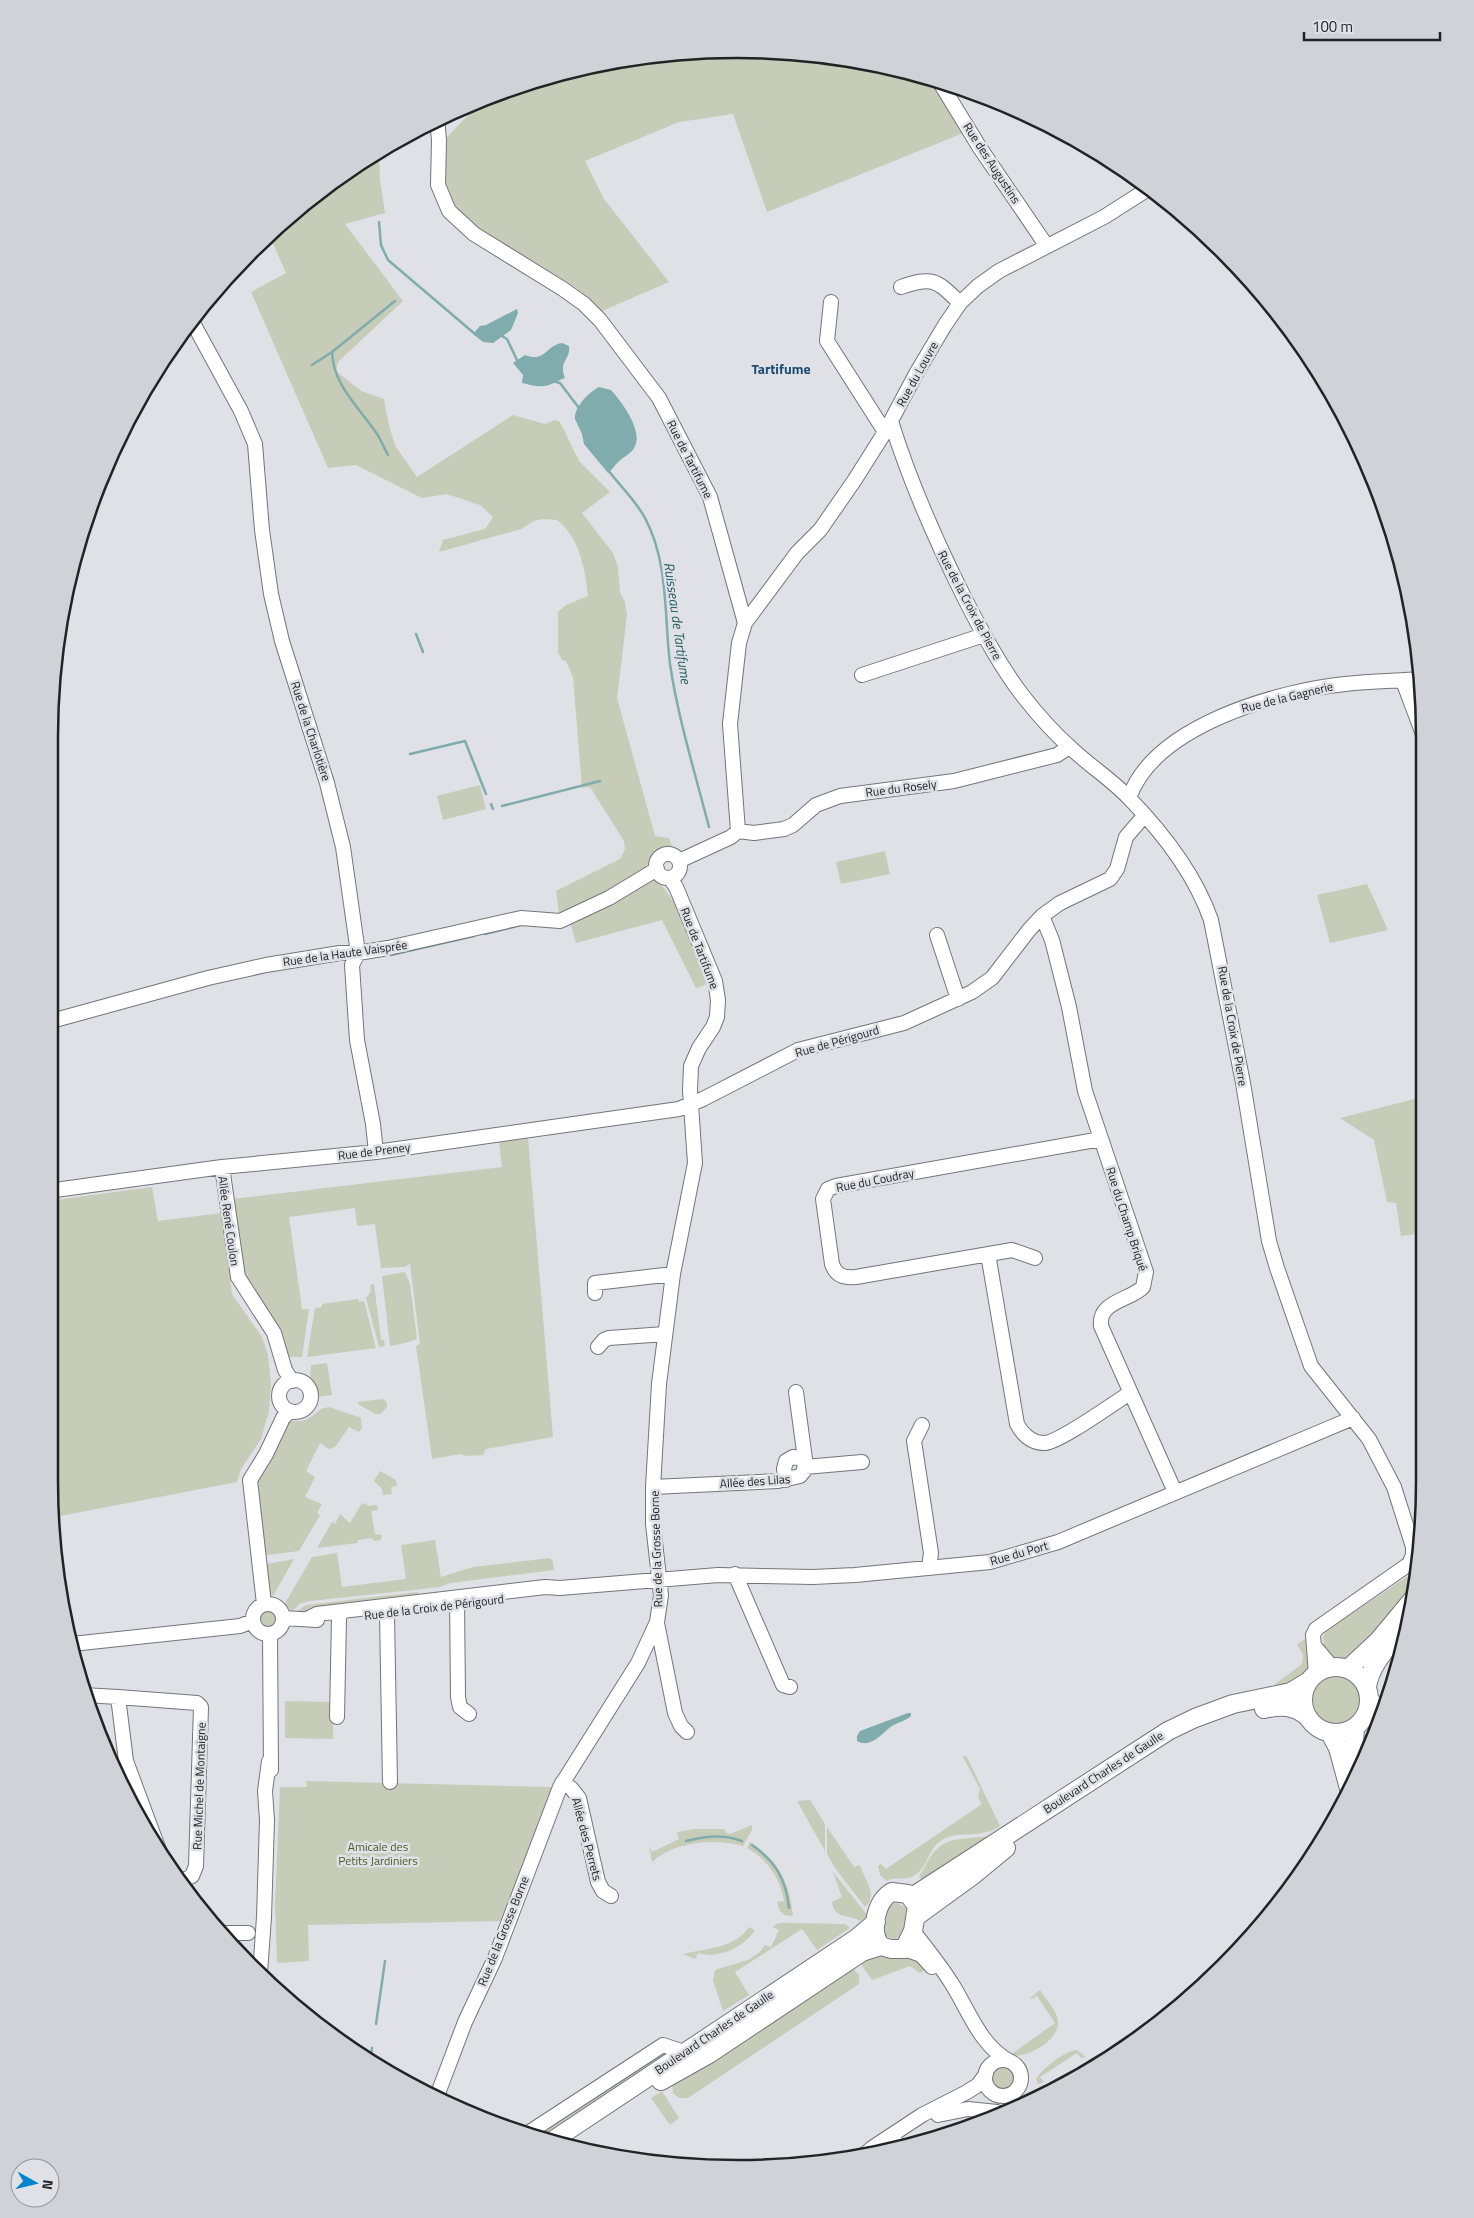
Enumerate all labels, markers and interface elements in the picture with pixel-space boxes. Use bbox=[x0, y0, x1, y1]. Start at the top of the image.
scale bar bbox=[1304, 10, 1440, 42]
text: 100 m bbox=[1312, 15, 1353, 38]
street label: Rue des Augustins bbox=[959, 119, 1026, 208]
street label: Rue du Louvre bbox=[891, 338, 943, 410]
district label: Tartifume bbox=[751, 358, 811, 379]
street label: Rue de Tartifume bbox=[662, 416, 718, 502]
street label: Rue de la Croix de Pierre bbox=[933, 547, 1007, 663]
water label: Ruisseau de Tartifume bbox=[659, 561, 697, 687]
street label: Rue de la Gagnerie bbox=[1239, 676, 1335, 718]
street label: Rue de la Charlotière bbox=[286, 679, 336, 783]
street label: Rue du Rosely bbox=[864, 774, 938, 802]
street label: Rue de Tartifume bbox=[676, 904, 724, 992]
street label: Rue de la Haute Vaisprée bbox=[281, 935, 409, 971]
street label: Rue de la Croix de Pierre bbox=[1213, 965, 1253, 1087]
street label: Rue de Périgourd bbox=[793, 1020, 881, 1062]
street label: Rue de Preney bbox=[337, 1137, 412, 1165]
street label: Rue du Coudray bbox=[834, 1163, 916, 1197]
street label: Rue du Champ Briqué bbox=[1101, 1164, 1153, 1274]
street label: Allée René Coulon bbox=[213, 1175, 245, 1267]
street label: Allée des Lilas bbox=[719, 1469, 791, 1493]
street label: Rue de la Grosse Borne bbox=[644, 1490, 668, 1608]
street label: Rue du Port bbox=[988, 1535, 1051, 1570]
street label: Rue de la Croix de Périgourd bbox=[363, 1589, 505, 1625]
street label: Rue Michel de Montaigne bbox=[187, 1722, 211, 1850]
street label: Boulevard Charles de Gaulle bbox=[1039, 1726, 1167, 1818]
street label: Allée des Perrets bbox=[567, 1795, 607, 1883]
park label: Amicale des Petits Jardiniers bbox=[338, 1837, 418, 1870]
street label: Rue de la Grosse Borne bbox=[472, 1873, 534, 1989]
street label: Boulevard Charles de Gaulle bbox=[651, 1985, 777, 2079]
north arrow bbox=[10, 2158, 60, 2208]
text: N bbox=[37, 2179, 59, 2191]

